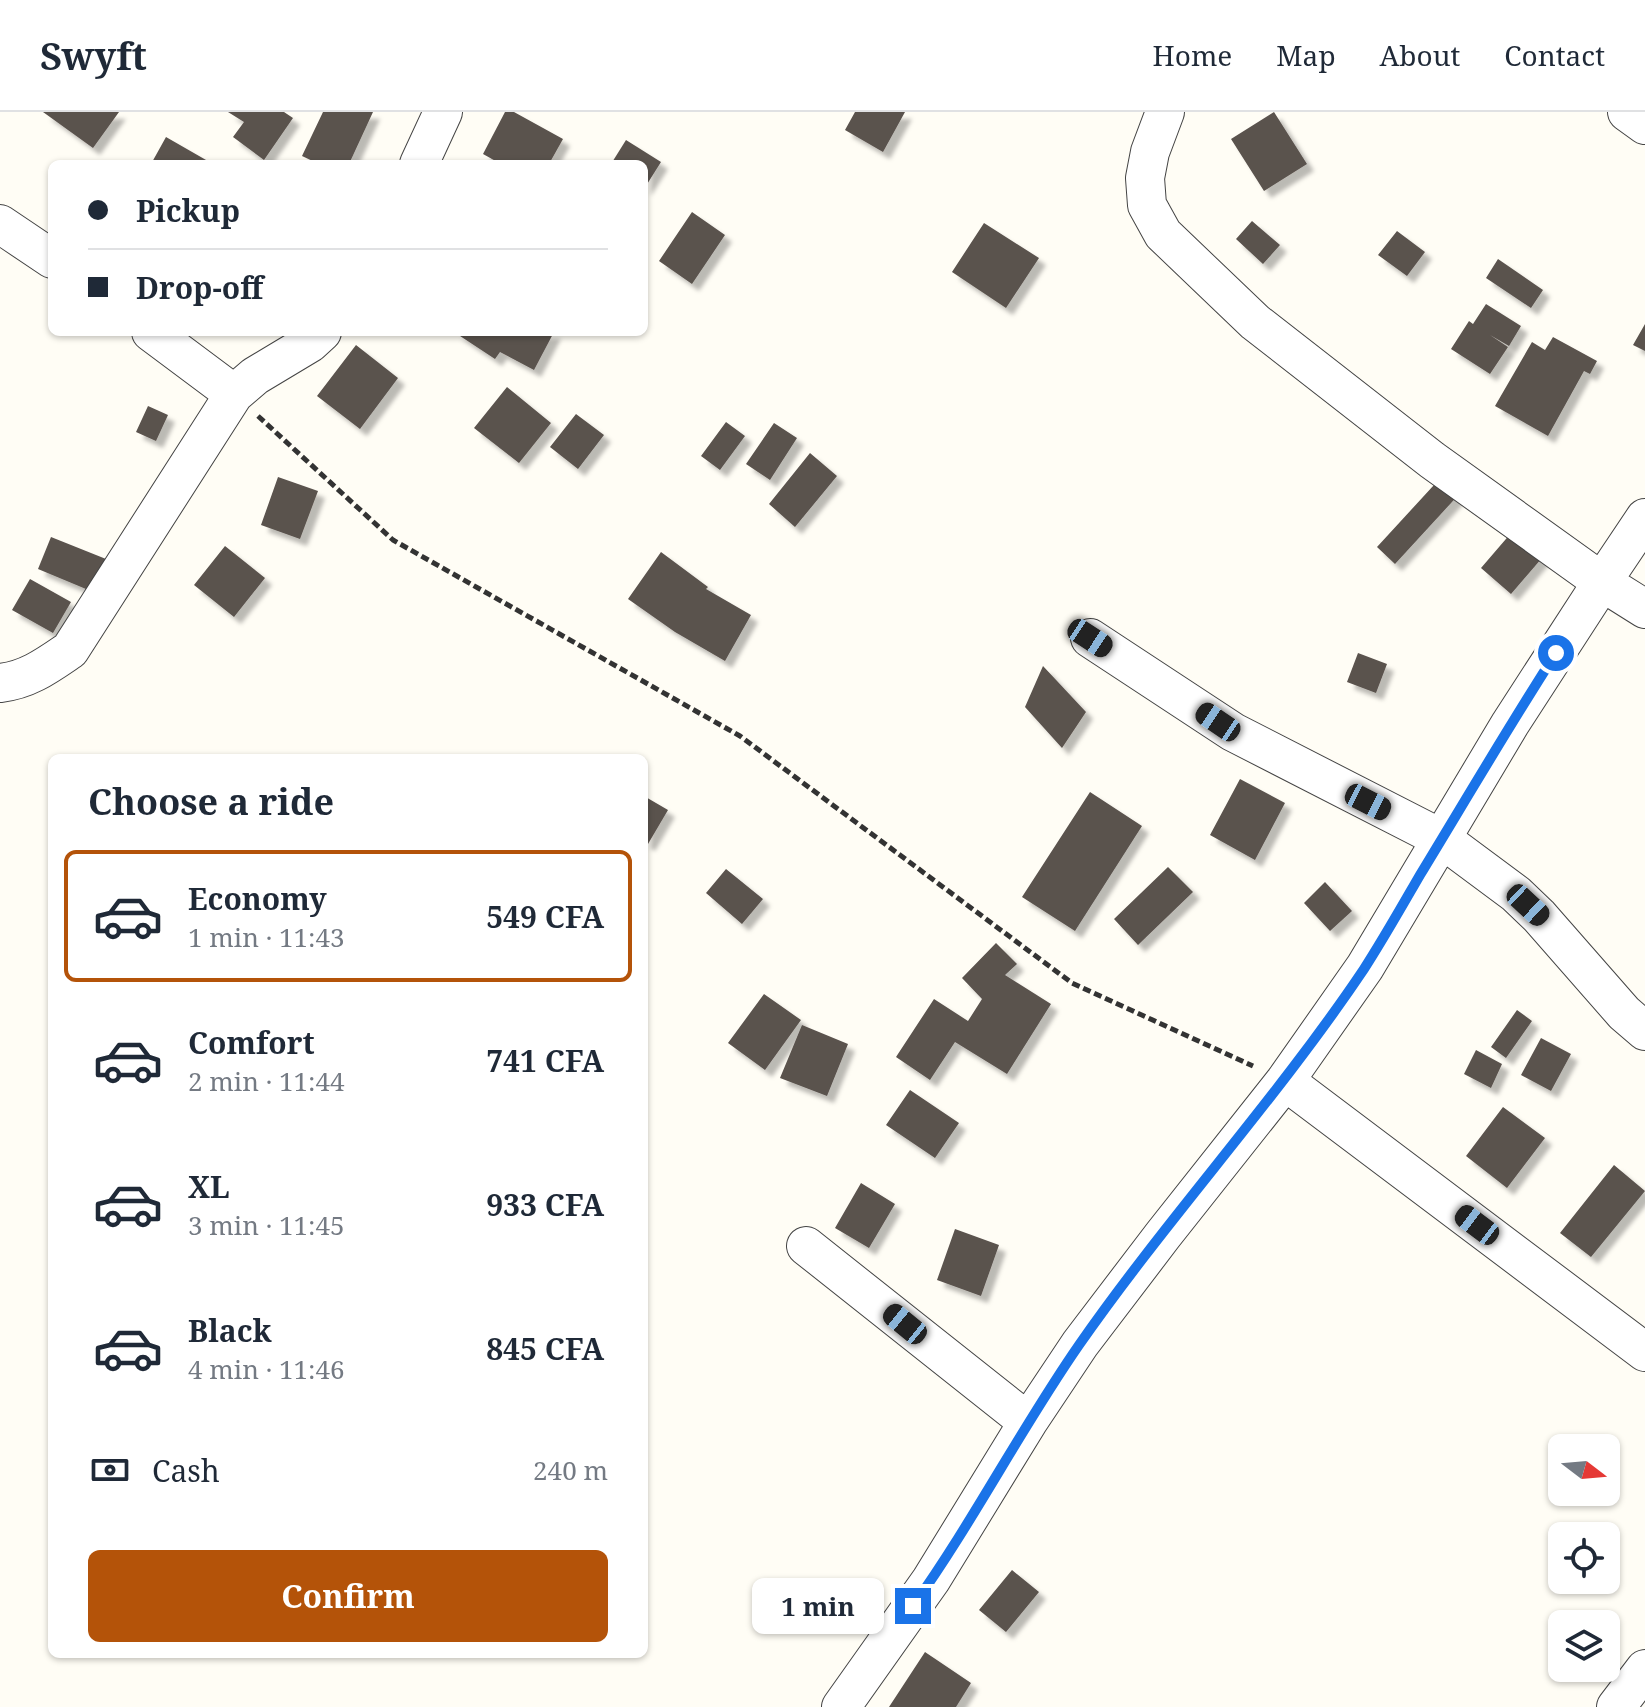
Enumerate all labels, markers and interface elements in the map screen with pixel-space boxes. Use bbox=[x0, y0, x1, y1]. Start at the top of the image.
text: Swyft bbox=[40, 29, 147, 81]
text: Home bbox=[1153, 36, 1232, 74]
text: Map bbox=[1276, 36, 1336, 74]
text: About bbox=[1380, 36, 1460, 74]
text: Contact bbox=[1504, 36, 1605, 74]
text: Pickup bbox=[136, 190, 240, 231]
text: Drop-off bbox=[136, 267, 263, 308]
car bbox=[1063, 615, 1117, 661]
route start bbox=[1538, 635, 1574, 671]
car bbox=[1191, 699, 1245, 745]
text: Choose a ride bbox=[88, 777, 334, 826]
car bbox=[1341, 780, 1395, 824]
text: Economy bbox=[188, 878, 327, 919]
icon: car bbox=[92, 880, 164, 952]
car bbox=[1502, 880, 1554, 930]
text: 549 CFA bbox=[486, 896, 604, 937]
text: 1 min · 11:43 bbox=[188, 919, 345, 955]
text: Comfort bbox=[188, 1022, 315, 1063]
icon: car bbox=[92, 1024, 164, 1096]
text: 741 CFA bbox=[486, 1040, 604, 1081]
text: 2 min · 11:44 bbox=[188, 1063, 345, 1099]
text: XL bbox=[188, 1166, 230, 1207]
icon: car bbox=[92, 1168, 164, 1240]
text: 933 CFA bbox=[486, 1184, 604, 1225]
car bbox=[1451, 1201, 1503, 1249]
text: 3 min · 11:45 bbox=[188, 1207, 345, 1243]
car bbox=[879, 1300, 931, 1348]
text: Black bbox=[188, 1310, 272, 1351]
icon: car bbox=[92, 1312, 164, 1384]
text: 845 CFA bbox=[486, 1328, 604, 1369]
text: 4 min · 11:46 bbox=[188, 1351, 345, 1387]
north arrow bbox=[1548, 1434, 1620, 1506]
map controls bbox=[1548, 1434, 1620, 1682]
icon: cash bbox=[88, 1448, 132, 1492]
text: Cash bbox=[152, 1450, 220, 1491]
text: 240 m bbox=[533, 1452, 608, 1488]
button: locate bbox=[1548, 1522, 1620, 1594]
button: Confirm bbox=[88, 1550, 608, 1642]
callout: 1 min bbox=[753, 1578, 885, 1634]
text: 1 min bbox=[781, 1588, 855, 1624]
route end bbox=[895, 1588, 931, 1624]
button: layers bbox=[1548, 1610, 1620, 1682]

